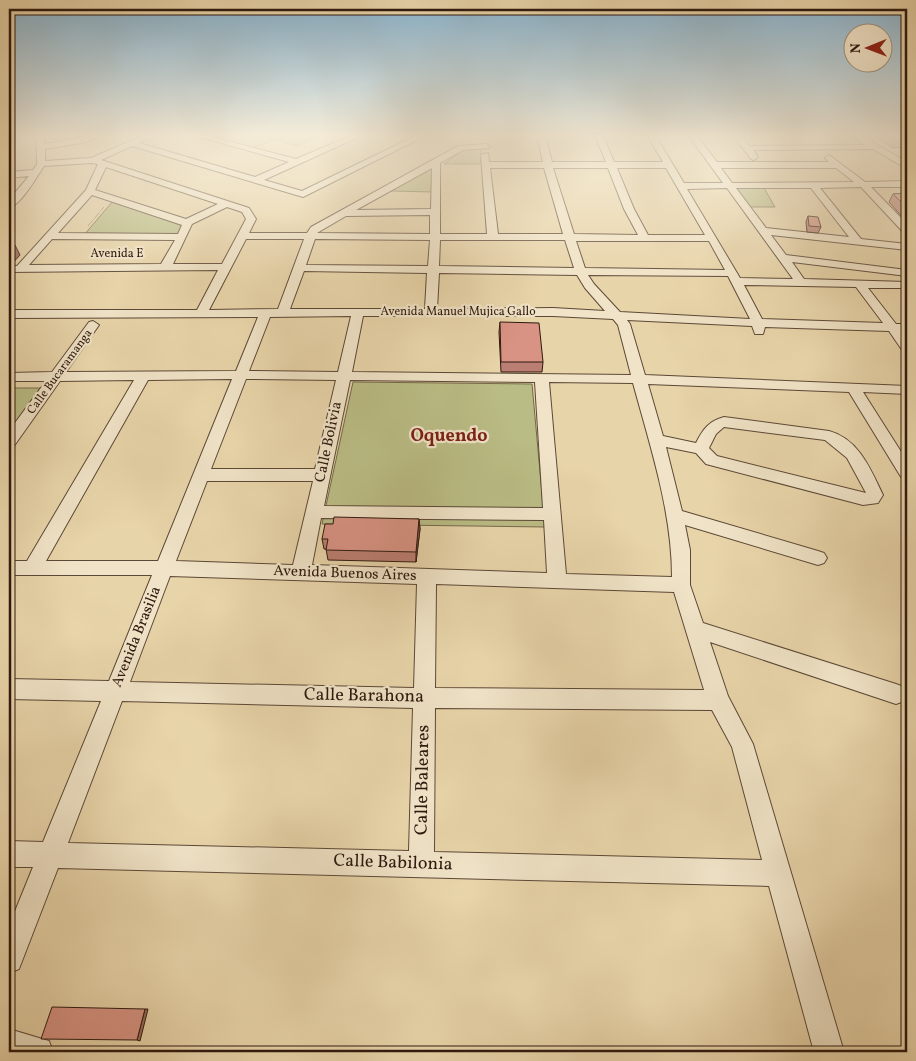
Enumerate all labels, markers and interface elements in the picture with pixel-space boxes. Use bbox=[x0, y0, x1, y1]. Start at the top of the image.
north arrow bbox=[844, 22, 894, 72]
text: N bbox=[847, 43, 866, 53]
street label: Avenida E bbox=[91, 246, 143, 262]
street label: Avenida Manuel Mujica Gallo bbox=[380, 304, 536, 320]
street label: Calle Bucaramanga bbox=[24, 326, 96, 418]
street label: Calle Bolivia bbox=[310, 399, 348, 485]
district label: Oquendo bbox=[410, 424, 488, 449]
street label: Avenida Buenos Aires bbox=[273, 561, 417, 587]
street label: Avenida Brasilia bbox=[107, 583, 167, 691]
street label: Calle Barahona bbox=[304, 682, 424, 710]
street label: Calle Baleares bbox=[410, 725, 436, 835]
street label: Calle Babilonia bbox=[333, 848, 453, 878]

